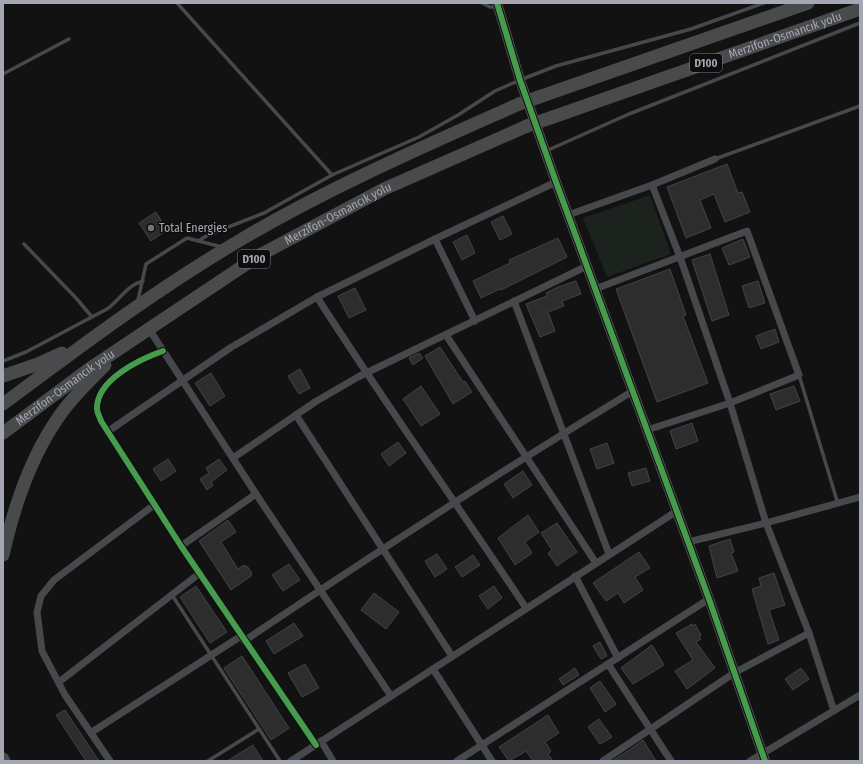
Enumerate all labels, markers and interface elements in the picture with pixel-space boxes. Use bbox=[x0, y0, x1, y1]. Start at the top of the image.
street label: Merzifon-Osmancık yolu bbox=[727, 9, 843, 62]
road number: D100 bbox=[690, 54, 722, 72]
street label: Merzifon-Osmancık yolu bbox=[282, 180, 393, 248]
place label: Total Energies bbox=[159, 221, 227, 235]
marker: Total Energies bbox=[146, 223, 156, 233]
road number: D100 bbox=[238, 250, 270, 268]
street label: Merzifon-Osmancık yolu bbox=[13, 347, 117, 428]

